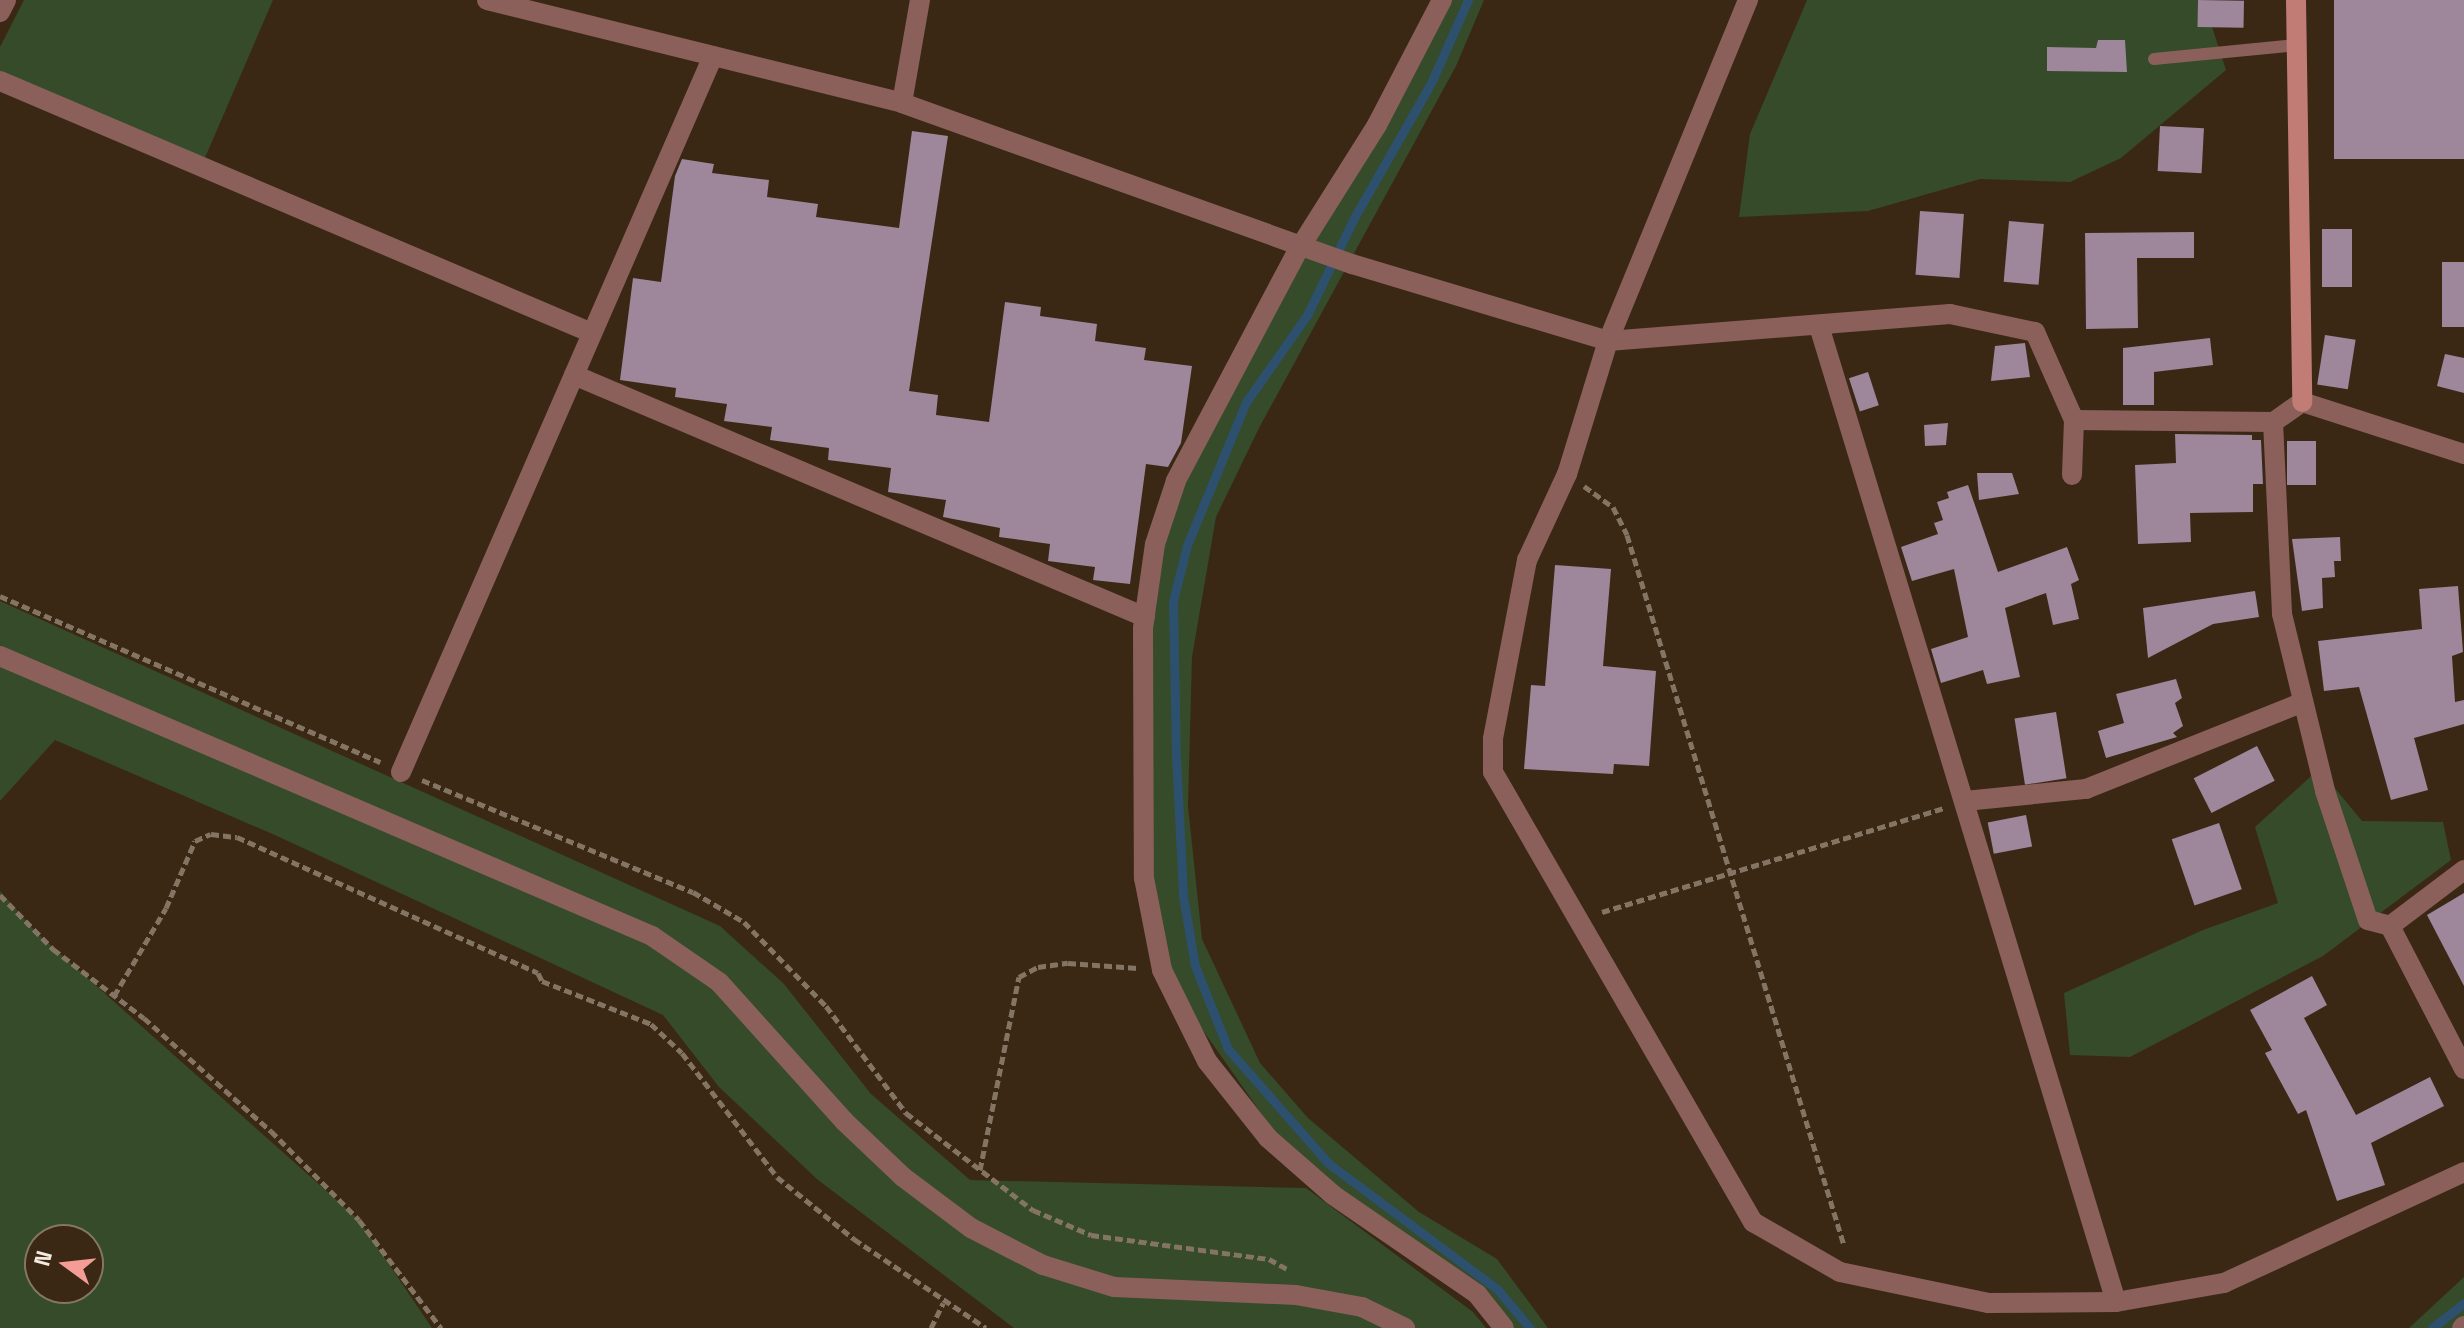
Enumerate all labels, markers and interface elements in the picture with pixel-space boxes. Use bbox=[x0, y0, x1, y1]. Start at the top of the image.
north arrow bbox=[24, 1224, 104, 1304]
text: N bbox=[27, 1248, 58, 1269]

